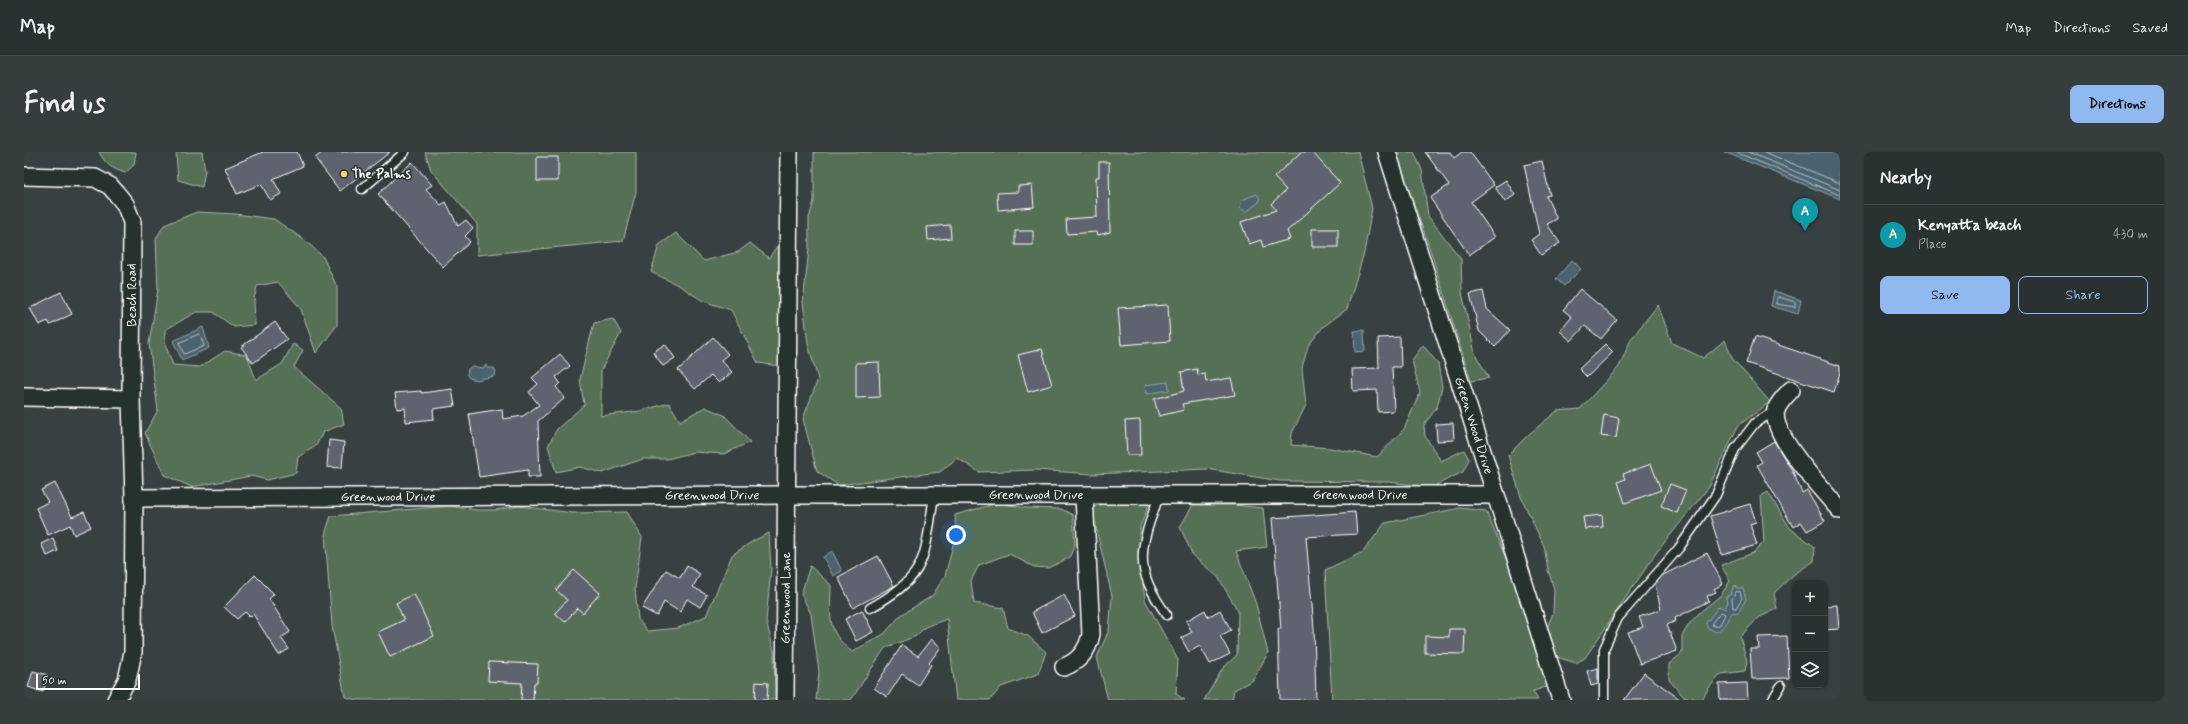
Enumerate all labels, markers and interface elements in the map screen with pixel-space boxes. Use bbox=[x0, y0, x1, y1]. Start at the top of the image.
text: Map bbox=[20, 15, 55, 40]
text: Map bbox=[2005, 19, 2031, 37]
text: Directions bbox=[2053, 19, 2111, 37]
text: Saved bbox=[2133, 19, 2168, 37]
button: Directions bbox=[2070, 85, 2164, 123]
text: Find us bbox=[24, 86, 105, 123]
place label: The Palms bbox=[352, 166, 411, 183]
text: Nearby bbox=[1880, 167, 1932, 189]
marker: The Palms bbox=[339, 169, 349, 179]
pin: A bbox=[1792, 198, 1818, 231]
text: Kenyatta beach bbox=[1918, 216, 2022, 236]
text: A bbox=[1889, 226, 1897, 243]
text: 430 m bbox=[2113, 226, 2148, 243]
text: Place bbox=[1918, 236, 1947, 253]
street label: Beach Road bbox=[124, 263, 141, 327]
button: Save bbox=[1880, 276, 2010, 314]
button: Share bbox=[2018, 276, 2148, 314]
street label: Green Wood Drive bbox=[1450, 375, 1497, 476]
street label: Greenwood Drive bbox=[665, 487, 760, 504]
street label: Greenwood Drive bbox=[989, 487, 1083, 504]
street label: Greenwood Drive bbox=[1313, 487, 1407, 504]
street label: Greenwood Drive bbox=[341, 488, 436, 506]
your location bbox=[946, 525, 966, 545]
street label: Greenwood Lane bbox=[777, 552, 795, 644]
map controls bbox=[1792, 580, 1828, 688]
button: + bbox=[1792, 580, 1828, 616]
button: − bbox=[1792, 616, 1828, 652]
button: layers bbox=[1792, 652, 1828, 688]
scale bar bbox=[36, 672, 140, 691]
text: 50 m bbox=[42, 674, 67, 688]

